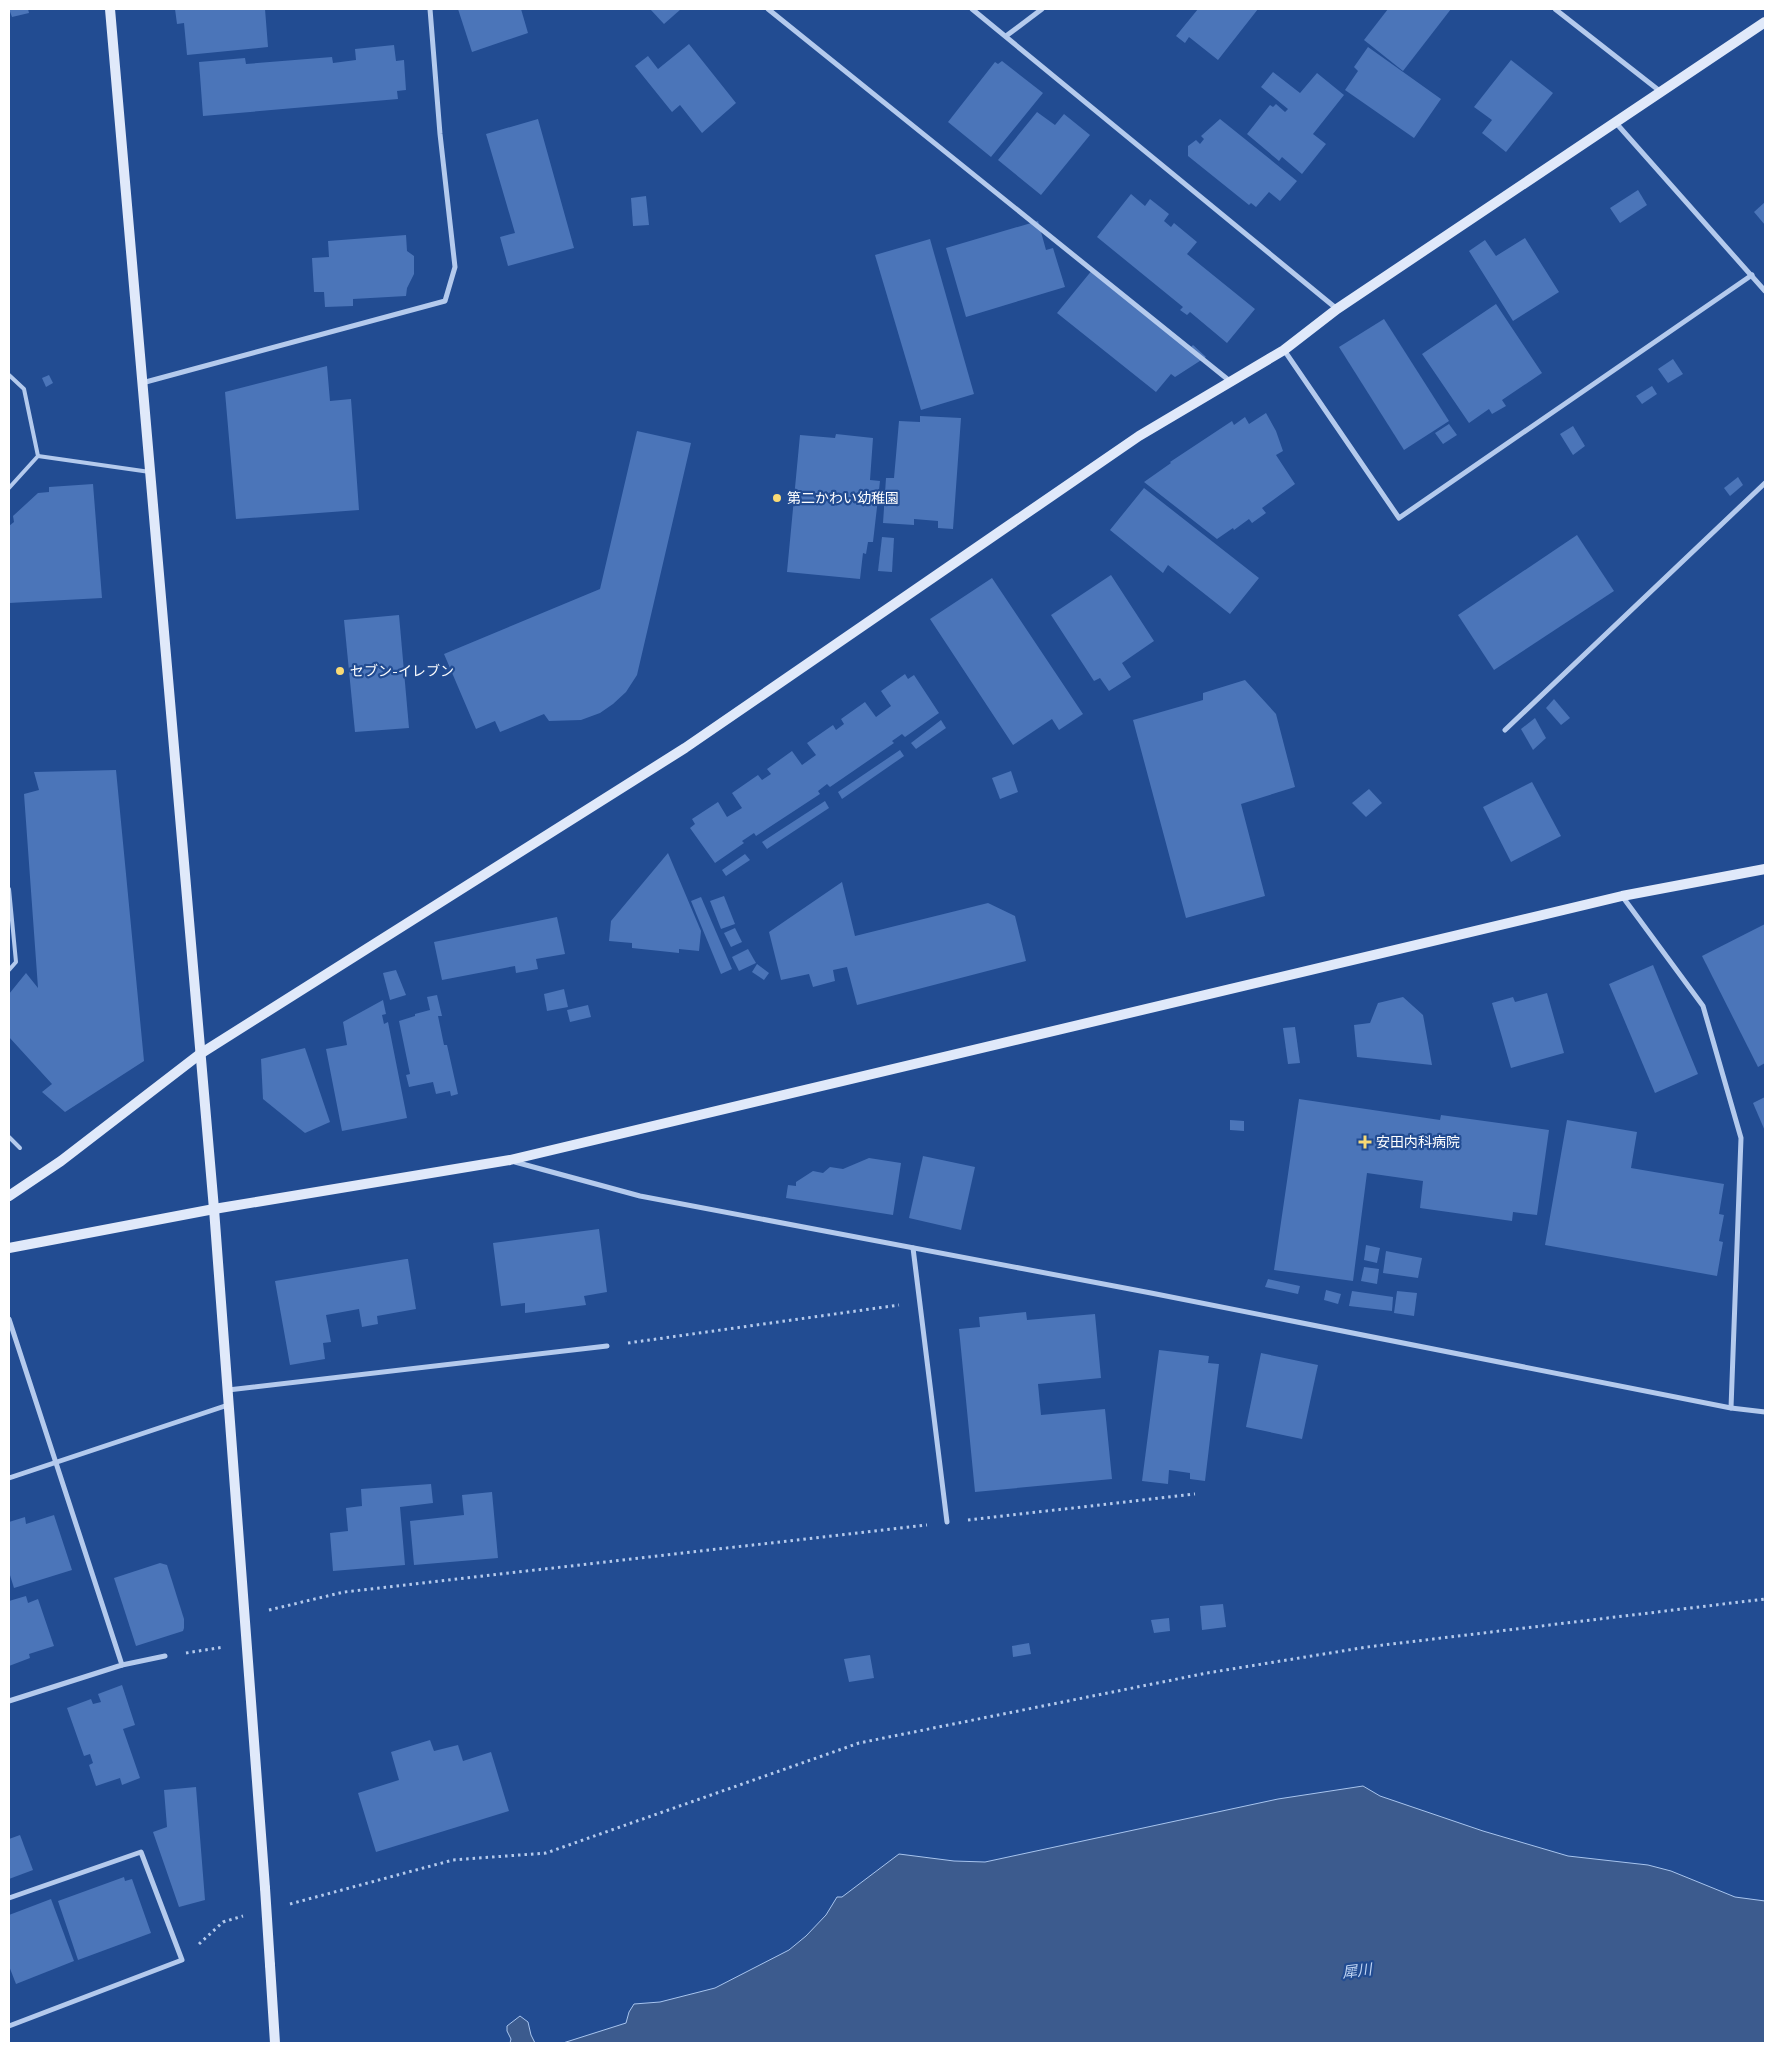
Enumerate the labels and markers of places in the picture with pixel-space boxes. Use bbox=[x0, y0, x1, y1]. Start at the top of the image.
place label: 第二かわい幼稚園 bbox=[787, 489, 899, 507]
marker: 第二かわい幼稚園 bbox=[771, 492, 783, 504]
place label: セブン-イレブン bbox=[350, 662, 454, 680]
marker: セブン-イレブン bbox=[334, 665, 346, 677]
place label: 安田内科病院 bbox=[1376, 1133, 1460, 1151]
marker: 安田内科病院 bbox=[1358, 1135, 1372, 1149]

